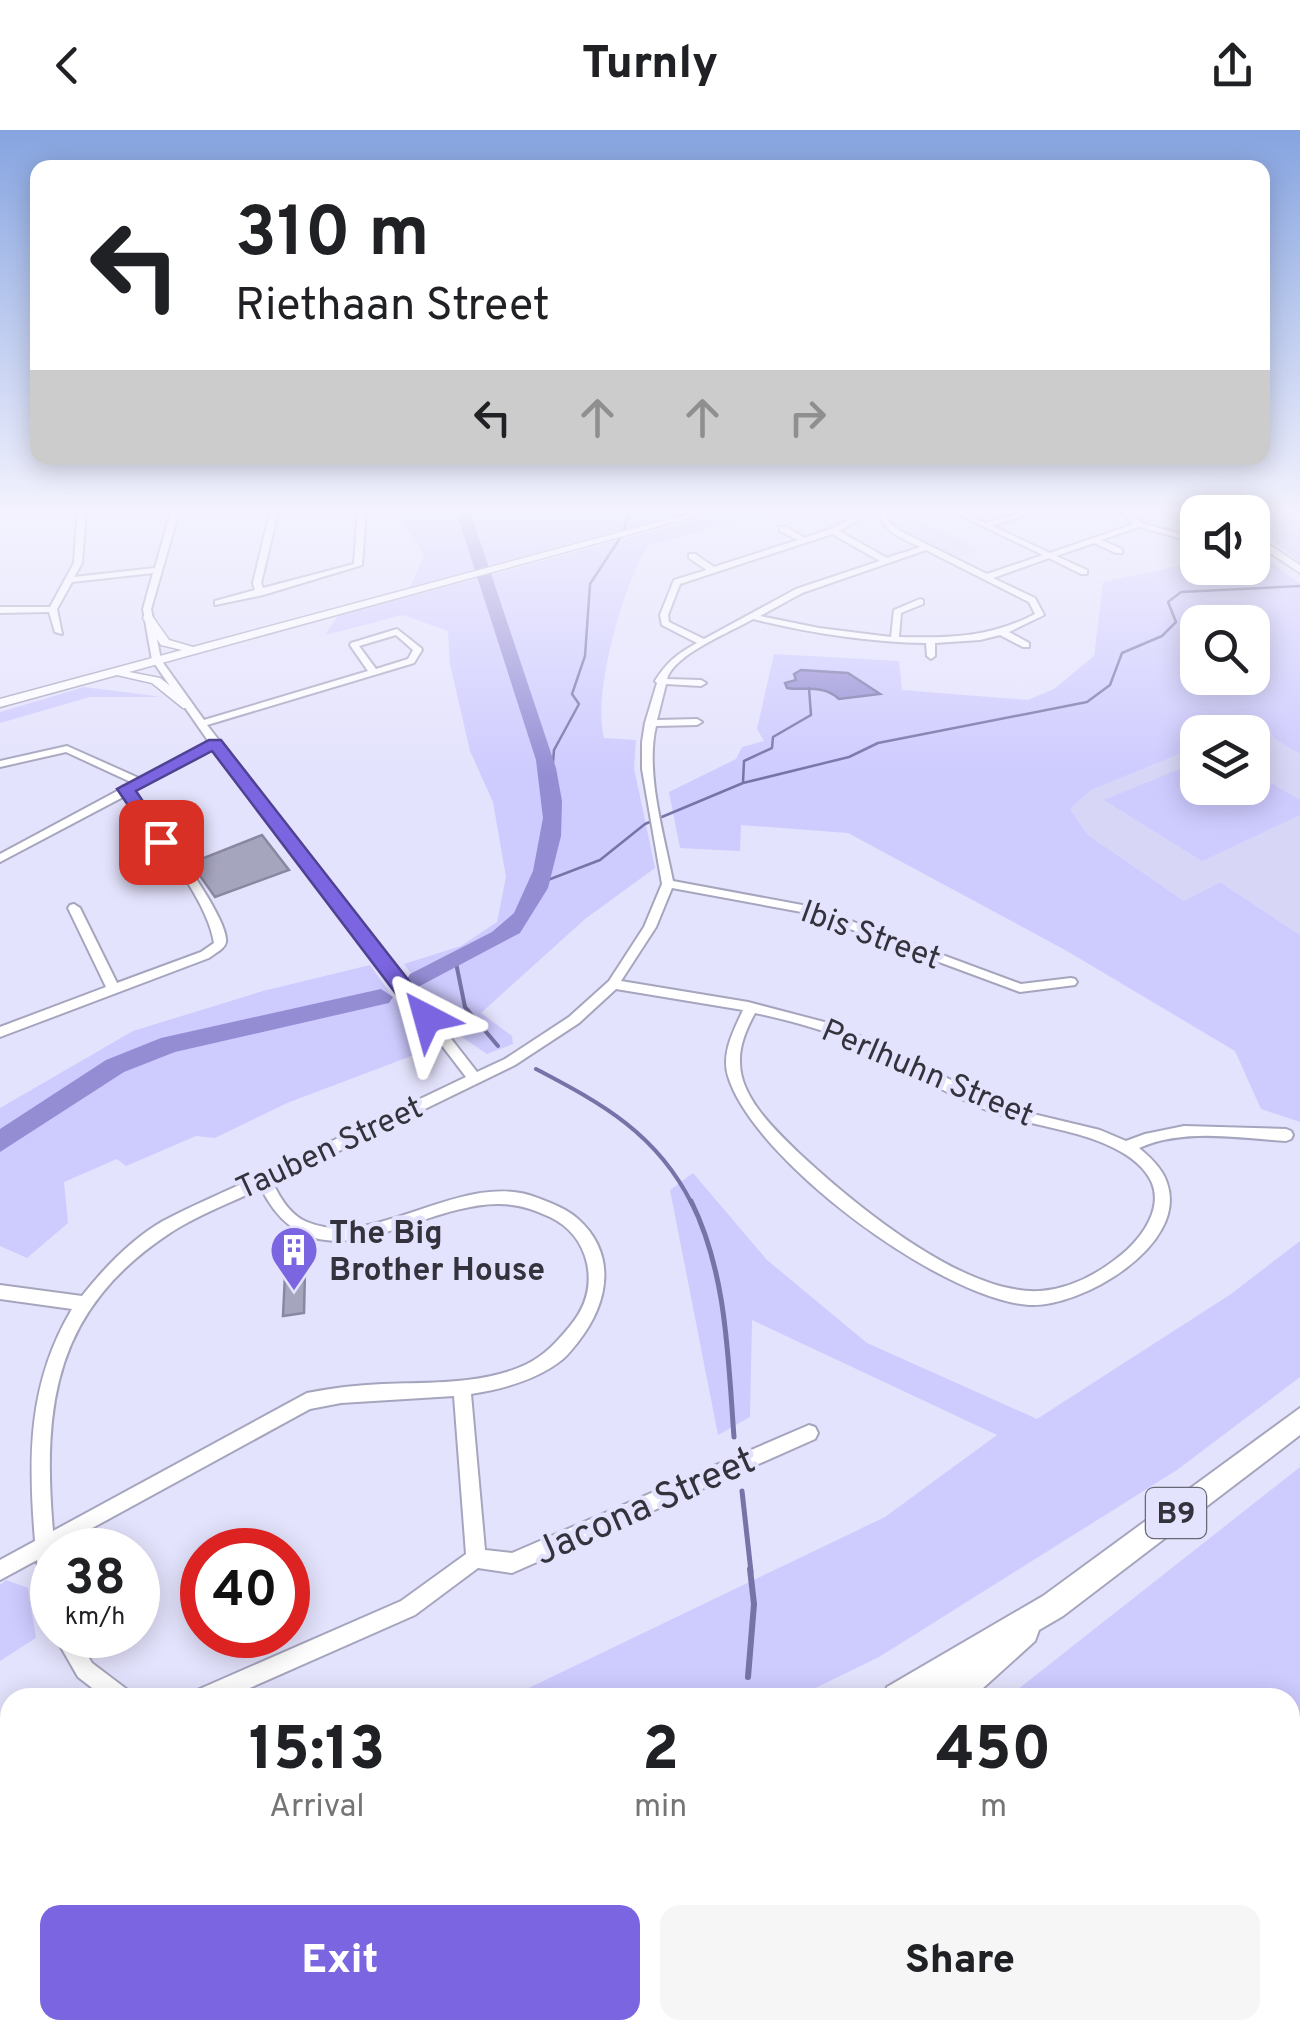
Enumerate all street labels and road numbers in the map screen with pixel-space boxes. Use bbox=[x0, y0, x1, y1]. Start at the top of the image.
street label: Ibis Street bbox=[795, 893, 945, 981]
street label: Perlhuhn Street bbox=[815, 1012, 1039, 1137]
street label: Tauben Street bbox=[231, 1089, 430, 1210]
street label: Jacona Street bbox=[527, 1438, 764, 1579]
road number: B9 bbox=[1146, 1488, 1206, 1538]

